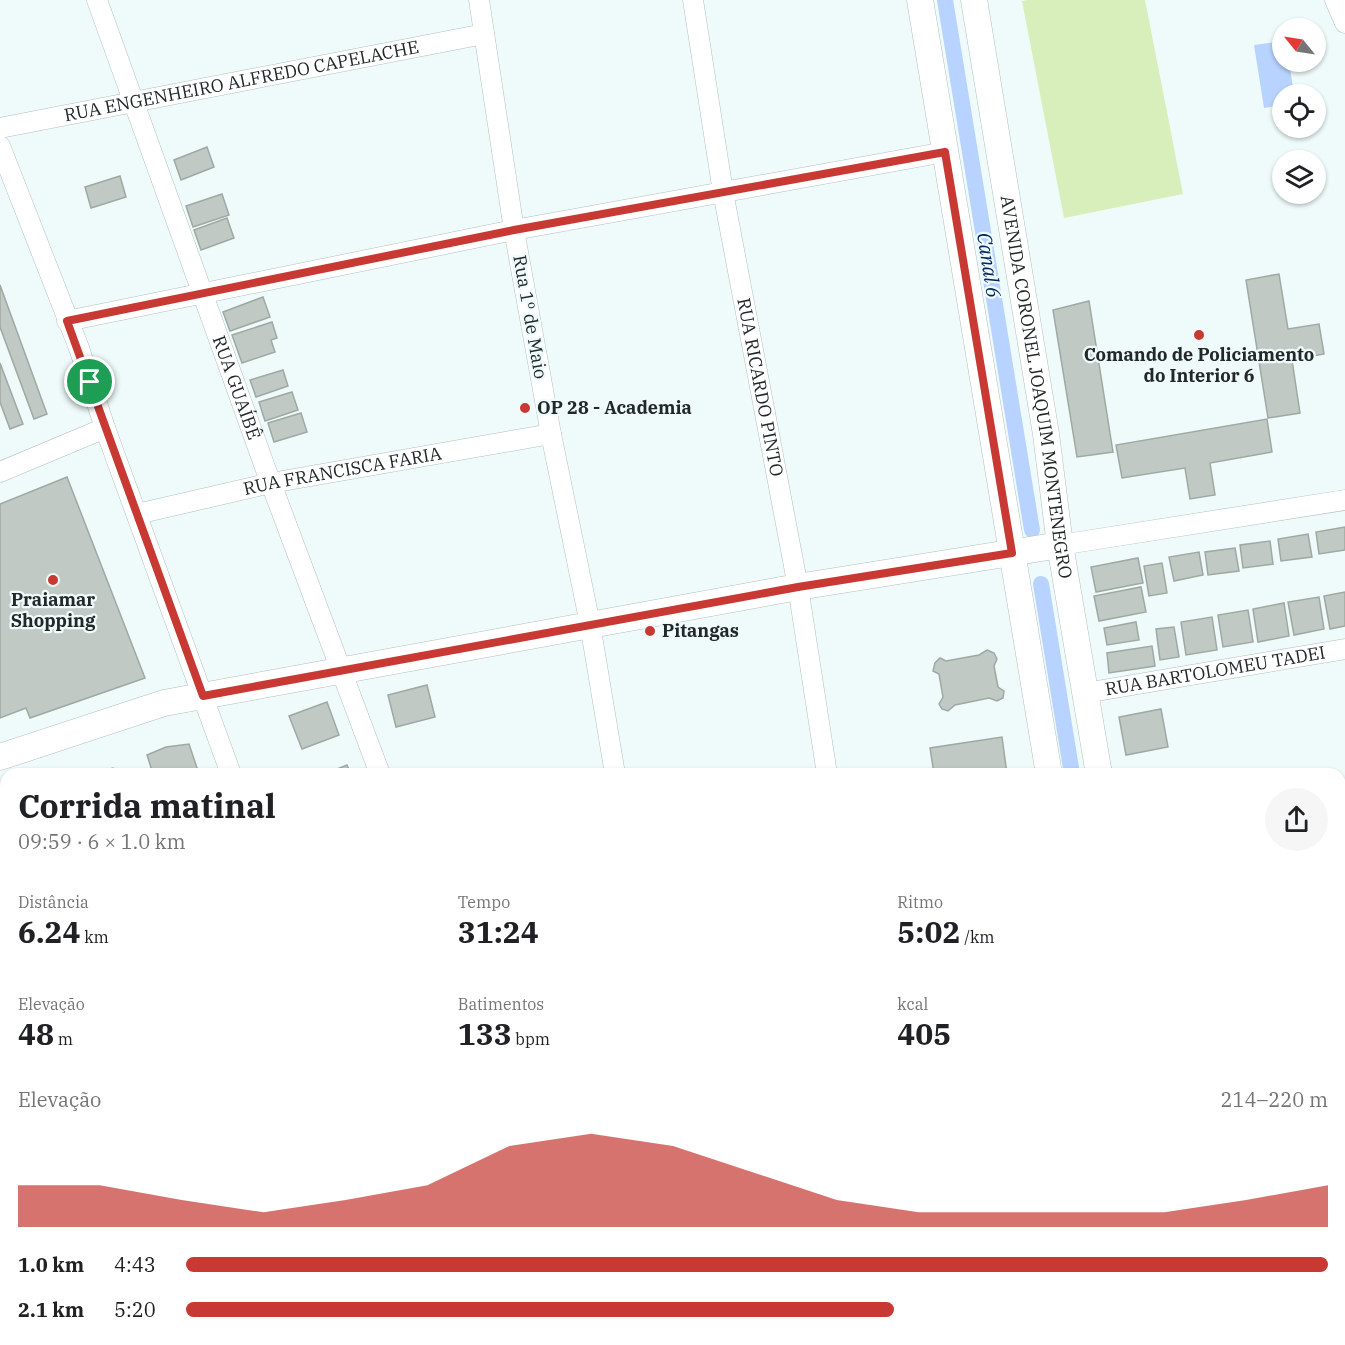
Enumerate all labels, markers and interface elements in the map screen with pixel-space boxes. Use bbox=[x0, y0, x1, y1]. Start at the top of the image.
north arrow bbox=[1272, 18, 1326, 72]
map controls bbox=[1272, 18, 1326, 204]
street label: RUA ENGENHEIRO ALFREDO CAPELACHE bbox=[62, 35, 421, 126]
button: locate bbox=[1272, 84, 1326, 138]
button: layers bbox=[1272, 150, 1326, 204]
street label: AVENIDA CORONEL JOAQUIM MONTENEGRO bbox=[996, 193, 1078, 580]
water label: Canal 6 bbox=[971, 230, 1008, 299]
street label: Rua 1º de Maio bbox=[508, 253, 553, 381]
street label: RUA RICARDO PINTO bbox=[732, 296, 789, 478]
marker: Comando de Policiamento do Interior 6 bbox=[1192, 328, 1206, 342]
street label: RUA GUAÍBÊ bbox=[208, 332, 266, 443]
place label: Comando de Policiamento do Interior 6 bbox=[1084, 343, 1314, 387]
pin bbox=[64, 356, 115, 407]
icon: arrive bbox=[73, 365, 106, 398]
place label: OP 28 - Academia bbox=[537, 396, 692, 419]
marker: OP 28 - Academia bbox=[518, 401, 532, 415]
street label: RUA FRANCISCA FARIA bbox=[241, 441, 444, 500]
marker: Praiamar Shopping bbox=[46, 573, 60, 587]
place label: Praiamar Shopping bbox=[11, 588, 96, 632]
place label: Pitangas bbox=[662, 619, 739, 642]
marker: Pitangas bbox=[643, 624, 657, 638]
street label: RUA BARTOLOMEU TADEI bbox=[1103, 641, 1327, 700]
text: Corrida matinal bbox=[18, 784, 276, 827]
button: share bbox=[1265, 788, 1328, 851]
text: 09:59 · 6 × 1.0 km bbox=[18, 828, 186, 855]
text: Distância bbox=[18, 892, 89, 912]
text: Tempo bbox=[458, 892, 510, 912]
text: Ritmo bbox=[897, 892, 943, 912]
text: 6.24 bbox=[18, 912, 80, 951]
text: 31:24 bbox=[458, 912, 539, 951]
text: 5:02 bbox=[897, 912, 960, 951]
text: km bbox=[80, 927, 109, 947]
text: /km bbox=[960, 927, 995, 947]
text: Elevação bbox=[18, 994, 85, 1014]
text: Batimentos bbox=[458, 994, 544, 1014]
text: kcal bbox=[897, 994, 928, 1014]
text: 48 bbox=[18, 1014, 54, 1053]
text: 133 bbox=[458, 1014, 512, 1053]
text: 405 bbox=[897, 1014, 951, 1053]
text: m bbox=[54, 1029, 73, 1049]
text: bpm bbox=[512, 1029, 550, 1049]
text: Elevação bbox=[18, 1086, 101, 1113]
text: 214–220 m bbox=[1221, 1086, 1328, 1113]
text: 1.0 km bbox=[18, 1251, 84, 1278]
text: 4:43 bbox=[114, 1251, 156, 1278]
text: 2.1 km bbox=[18, 1296, 84, 1323]
text: 5:20 bbox=[114, 1296, 156, 1323]

